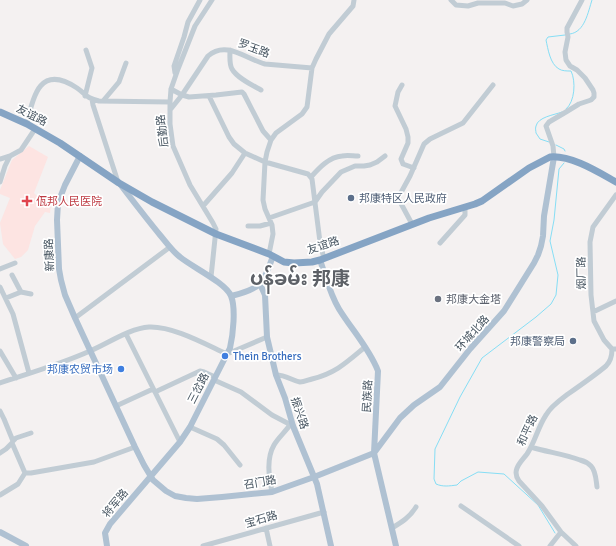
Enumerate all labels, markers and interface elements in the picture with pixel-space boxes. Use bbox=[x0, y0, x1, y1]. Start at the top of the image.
street label: 罗玉路 bbox=[236, 37, 272, 60]
street label: 友谊路 bbox=[14, 102, 49, 129]
street label: 后勤路 bbox=[154, 114, 171, 148]
place label: 邦康特区人民政府 bbox=[359, 192, 447, 205]
marker: 邦康特区人民政府 bbox=[346, 193, 356, 203]
marker: 佤邦人民医院 bbox=[21, 195, 33, 207]
place label: 佤邦人民医院 bbox=[36, 195, 102, 208]
street label: 友谊路 bbox=[305, 234, 341, 257]
street label: 新康路 bbox=[42, 238, 57, 272]
street label: 烟厂路 bbox=[575, 256, 588, 290]
district label: ပန်ခမ်း 邦康 bbox=[250, 265, 350, 294]
place label: 邦康大金塔 bbox=[446, 293, 501, 306]
marker: 邦康大金塔 bbox=[433, 294, 443, 304]
street label: 环城北路 bbox=[453, 313, 492, 354]
place label: 邦康警察局 bbox=[510, 335, 565, 348]
marker: 邦康警察局 bbox=[568, 336, 578, 346]
place label: Thein Brothers bbox=[233, 350, 302, 363]
marker: Thein Brothers bbox=[220, 351, 230, 361]
place label: 邦康农贸市场 bbox=[47, 363, 113, 376]
marker: 邦康农贸市场 bbox=[116, 364, 126, 374]
street label: 三岔路 bbox=[185, 371, 212, 406]
street label: 民族路 bbox=[360, 379, 375, 413]
street label: 振兴路 bbox=[288, 395, 311, 431]
street label: 和平路 bbox=[515, 413, 540, 448]
street label: 召门路 bbox=[243, 473, 277, 492]
street label: 将军路 bbox=[100, 487, 131, 520]
street label: 宝石路 bbox=[243, 509, 279, 530]

